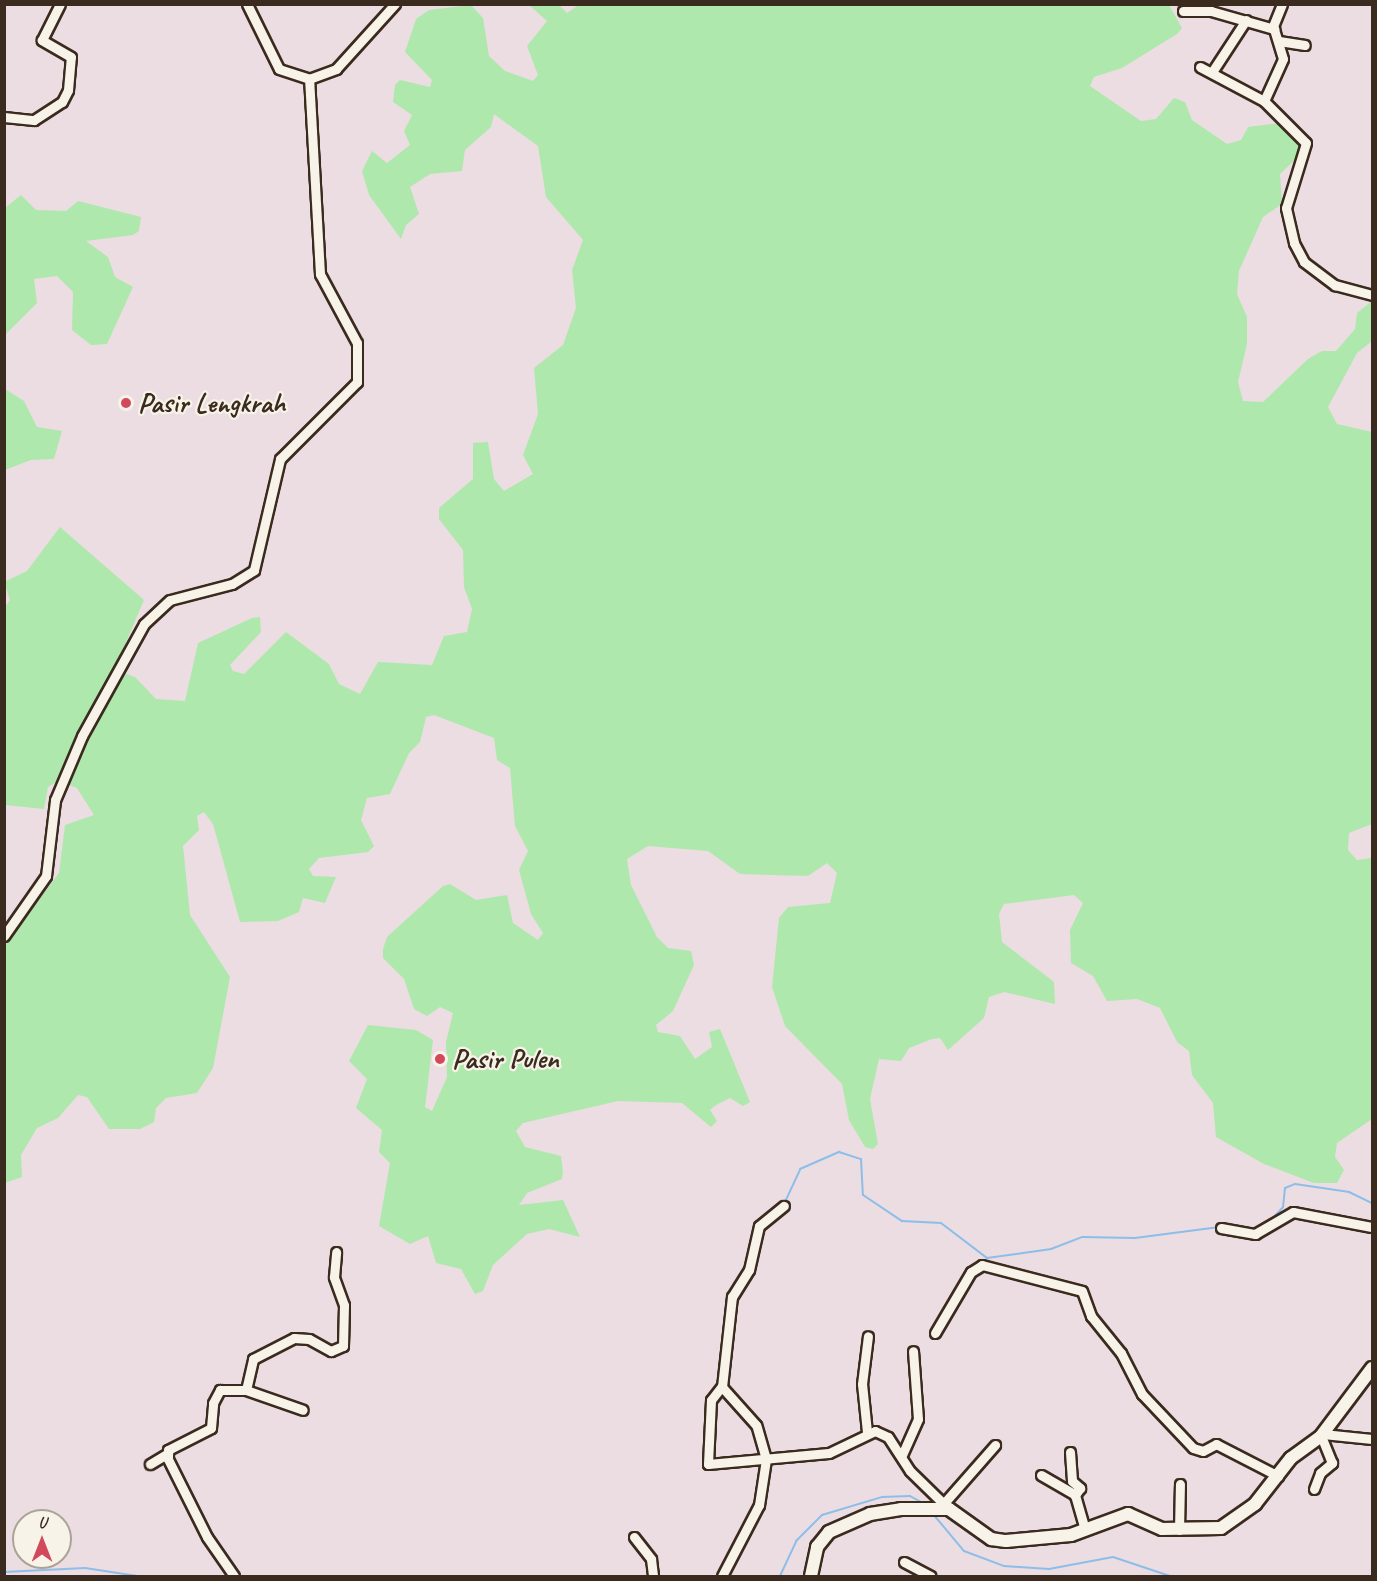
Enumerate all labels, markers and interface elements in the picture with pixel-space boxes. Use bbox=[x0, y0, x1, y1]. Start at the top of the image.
place label: Pasir Lengkrah bbox=[138, 386, 284, 420]
marker: Pasir Lengkrah bbox=[119, 396, 133, 410]
place label: Pasir Pulen bbox=[452, 1042, 559, 1076]
marker: Pasir Pulen bbox=[433, 1052, 447, 1066]
north arrow bbox=[12, 1509, 72, 1569]
text: U bbox=[38, 1513, 46, 1533]

